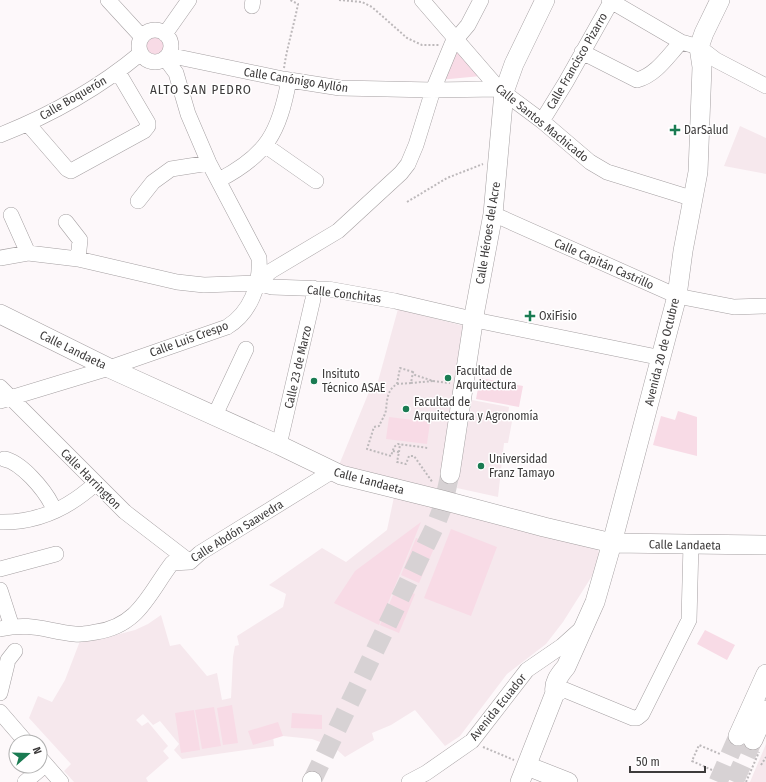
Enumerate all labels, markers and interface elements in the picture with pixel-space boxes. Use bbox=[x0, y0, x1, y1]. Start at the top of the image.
street label: Calle Francisco Pizarro bbox=[544, 10, 610, 112]
street label: Calle Canónigo Ayllón bbox=[243, 65, 349, 95]
street label: Calle Boquerón bbox=[37, 73, 109, 123]
street label: Calle Santos Machicado bbox=[493, 81, 591, 165]
district label: ALTO SAN PEDRO bbox=[150, 82, 252, 97]
place label: DarSalud bbox=[684, 123, 729, 137]
marker: DarSalud bbox=[669, 124, 681, 136]
street label: Calle Héroes del Acre bbox=[473, 181, 503, 285]
street label: Calle Capitán Castrillo bbox=[552, 236, 656, 292]
street label: Calle Conchitas bbox=[306, 283, 382, 305]
street label: Avenida 20 de Octubre bbox=[642, 297, 682, 407]
place label: OxiFisio bbox=[539, 309, 577, 323]
marker: OxiFisio bbox=[524, 310, 536, 322]
street label: Calle Luis Crespo bbox=[148, 318, 230, 360]
street label: Calle 23 de Marzo bbox=[282, 324, 314, 410]
street label: Calle Landaeta bbox=[37, 328, 109, 372]
place label: Facultad de Arquitectura bbox=[456, 364, 517, 392]
place label: Insituto Técnico ASAE bbox=[322, 367, 386, 395]
marker: Facultad de Arquitectura bbox=[443, 373, 453, 383]
marker: Insituto Técnico ASAE bbox=[309, 376, 319, 386]
place label: Facultad de Arquitectura y Agronomía bbox=[414, 395, 539, 423]
marker: Facultad de Arquitectura y Agronomía bbox=[401, 404, 411, 414]
street label: Calle Harrington bbox=[58, 446, 124, 512]
place label: Universidad Franz Tamayo bbox=[489, 452, 555, 480]
marker: Universidad Franz Tamayo bbox=[476, 461, 486, 471]
street label: Calle Landaeta bbox=[332, 465, 406, 497]
street label: Calle Abdón Saavedra bbox=[188, 497, 286, 565]
street label: Calle Landaeta bbox=[649, 537, 721, 553]
street label: Avenida Ecuador bbox=[467, 670, 530, 743]
north arrow bbox=[8, 734, 48, 774]
text: N bbox=[30, 745, 44, 756]
scale bar bbox=[630, 748, 705, 774]
text: 50 m bbox=[636, 755, 660, 769]

